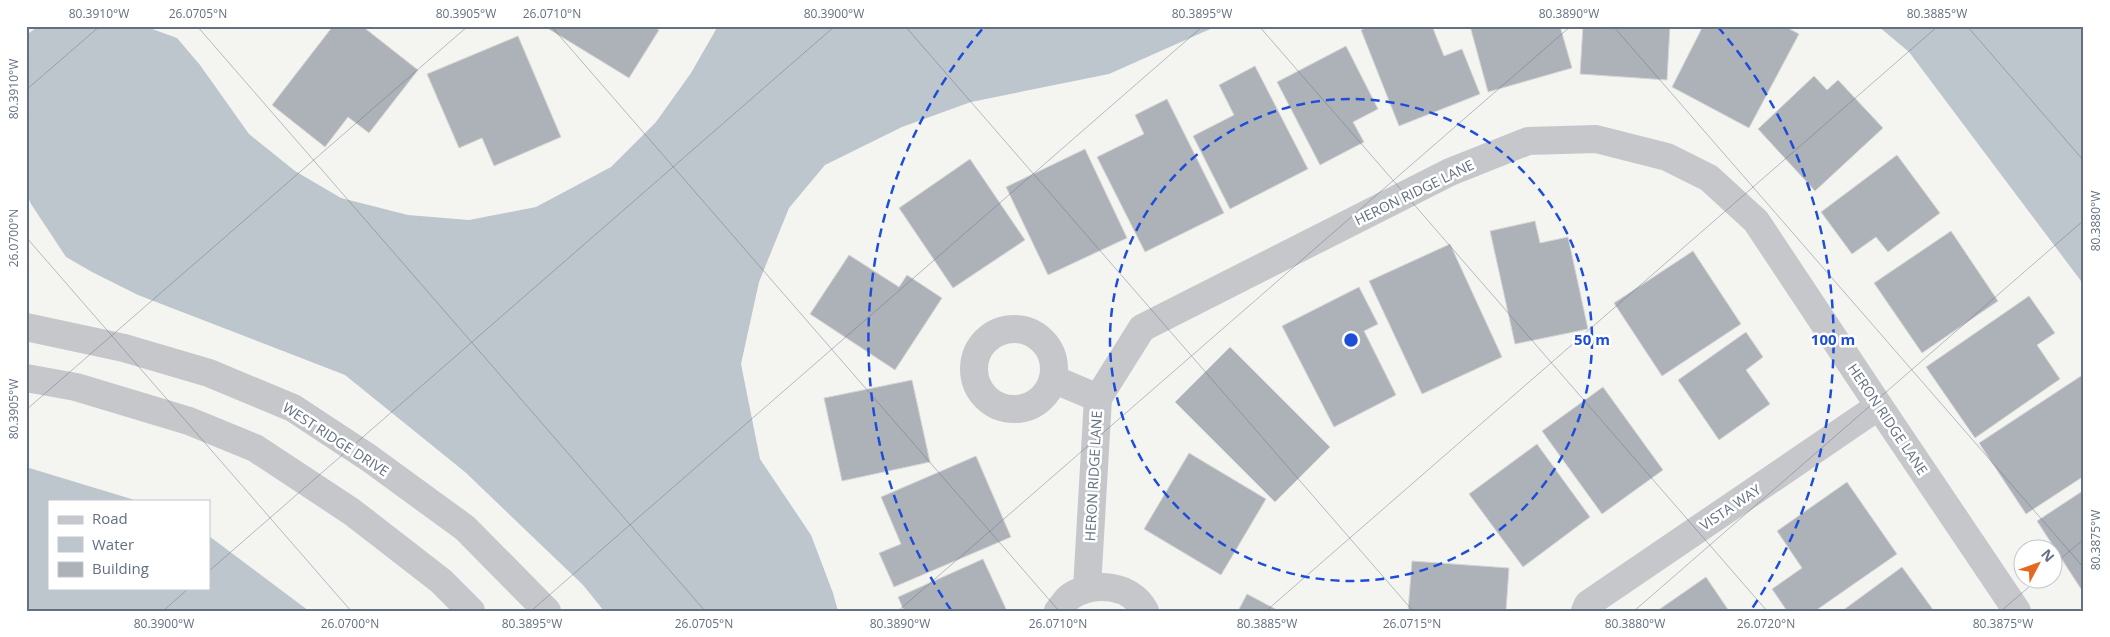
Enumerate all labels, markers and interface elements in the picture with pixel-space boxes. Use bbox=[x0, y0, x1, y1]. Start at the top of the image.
text: 80.3910°W bbox=[69, 5, 129, 22]
text: 26.0705°N bbox=[169, 5, 227, 22]
text: 80.3905°W bbox=[436, 5, 496, 22]
text: 26.0710°N bbox=[523, 5, 581, 22]
text: 80.3900°W bbox=[804, 5, 864, 22]
text: 80.3895°W bbox=[1172, 5, 1232, 22]
text: 80.3890°W bbox=[1539, 5, 1599, 22]
text: 80.3885°W bbox=[1907, 5, 1967, 22]
text: 80.3910°W bbox=[5, 59, 22, 119]
street label: HERON RIDGE LANE bbox=[1351, 155, 1477, 229]
text: 80.3880°W bbox=[2087, 191, 2104, 251]
text: 26.0700°N bbox=[5, 209, 22, 267]
text: 50 m bbox=[1574, 329, 1610, 349]
text: 100 m bbox=[1811, 329, 1855, 349]
centre of rings bbox=[1342, 331, 1360, 349]
street label: HERON RIDGE LANE bbox=[1844, 360, 1932, 478]
text: 80.3905°W bbox=[5, 379, 22, 439]
street label: WEST RIDGE DRIVE bbox=[279, 398, 393, 480]
street label: HERON RIDGE LANE bbox=[1080, 410, 1106, 542]
street label: VISTA WAY bbox=[1696, 480, 1764, 534]
legend bbox=[48, 500, 210, 590]
text: Road bbox=[92, 508, 128, 528]
text: 80.3875°W bbox=[2087, 510, 2104, 570]
text: Water bbox=[92, 534, 134, 554]
north arrow bbox=[2012, 540, 2062, 590]
text: N bbox=[2037, 545, 2059, 566]
text: Building bbox=[92, 558, 149, 578]
text: 80.3900°W bbox=[134, 615, 194, 632]
text: 26.0700°N bbox=[321, 615, 379, 632]
text: 80.3895°W bbox=[502, 615, 562, 632]
text: 26.0705°N bbox=[675, 615, 733, 632]
text: 80.3890°W bbox=[870, 615, 930, 632]
text: 26.0710°N bbox=[1029, 615, 1087, 632]
text: 80.3885°W bbox=[1237, 615, 1297, 632]
text: 26.0715°N bbox=[1383, 615, 1441, 632]
text: 80.3880°W bbox=[1605, 615, 1665, 632]
text: 26.0720°N bbox=[1737, 615, 1795, 632]
text: 80.3875°W bbox=[1973, 615, 2033, 632]

